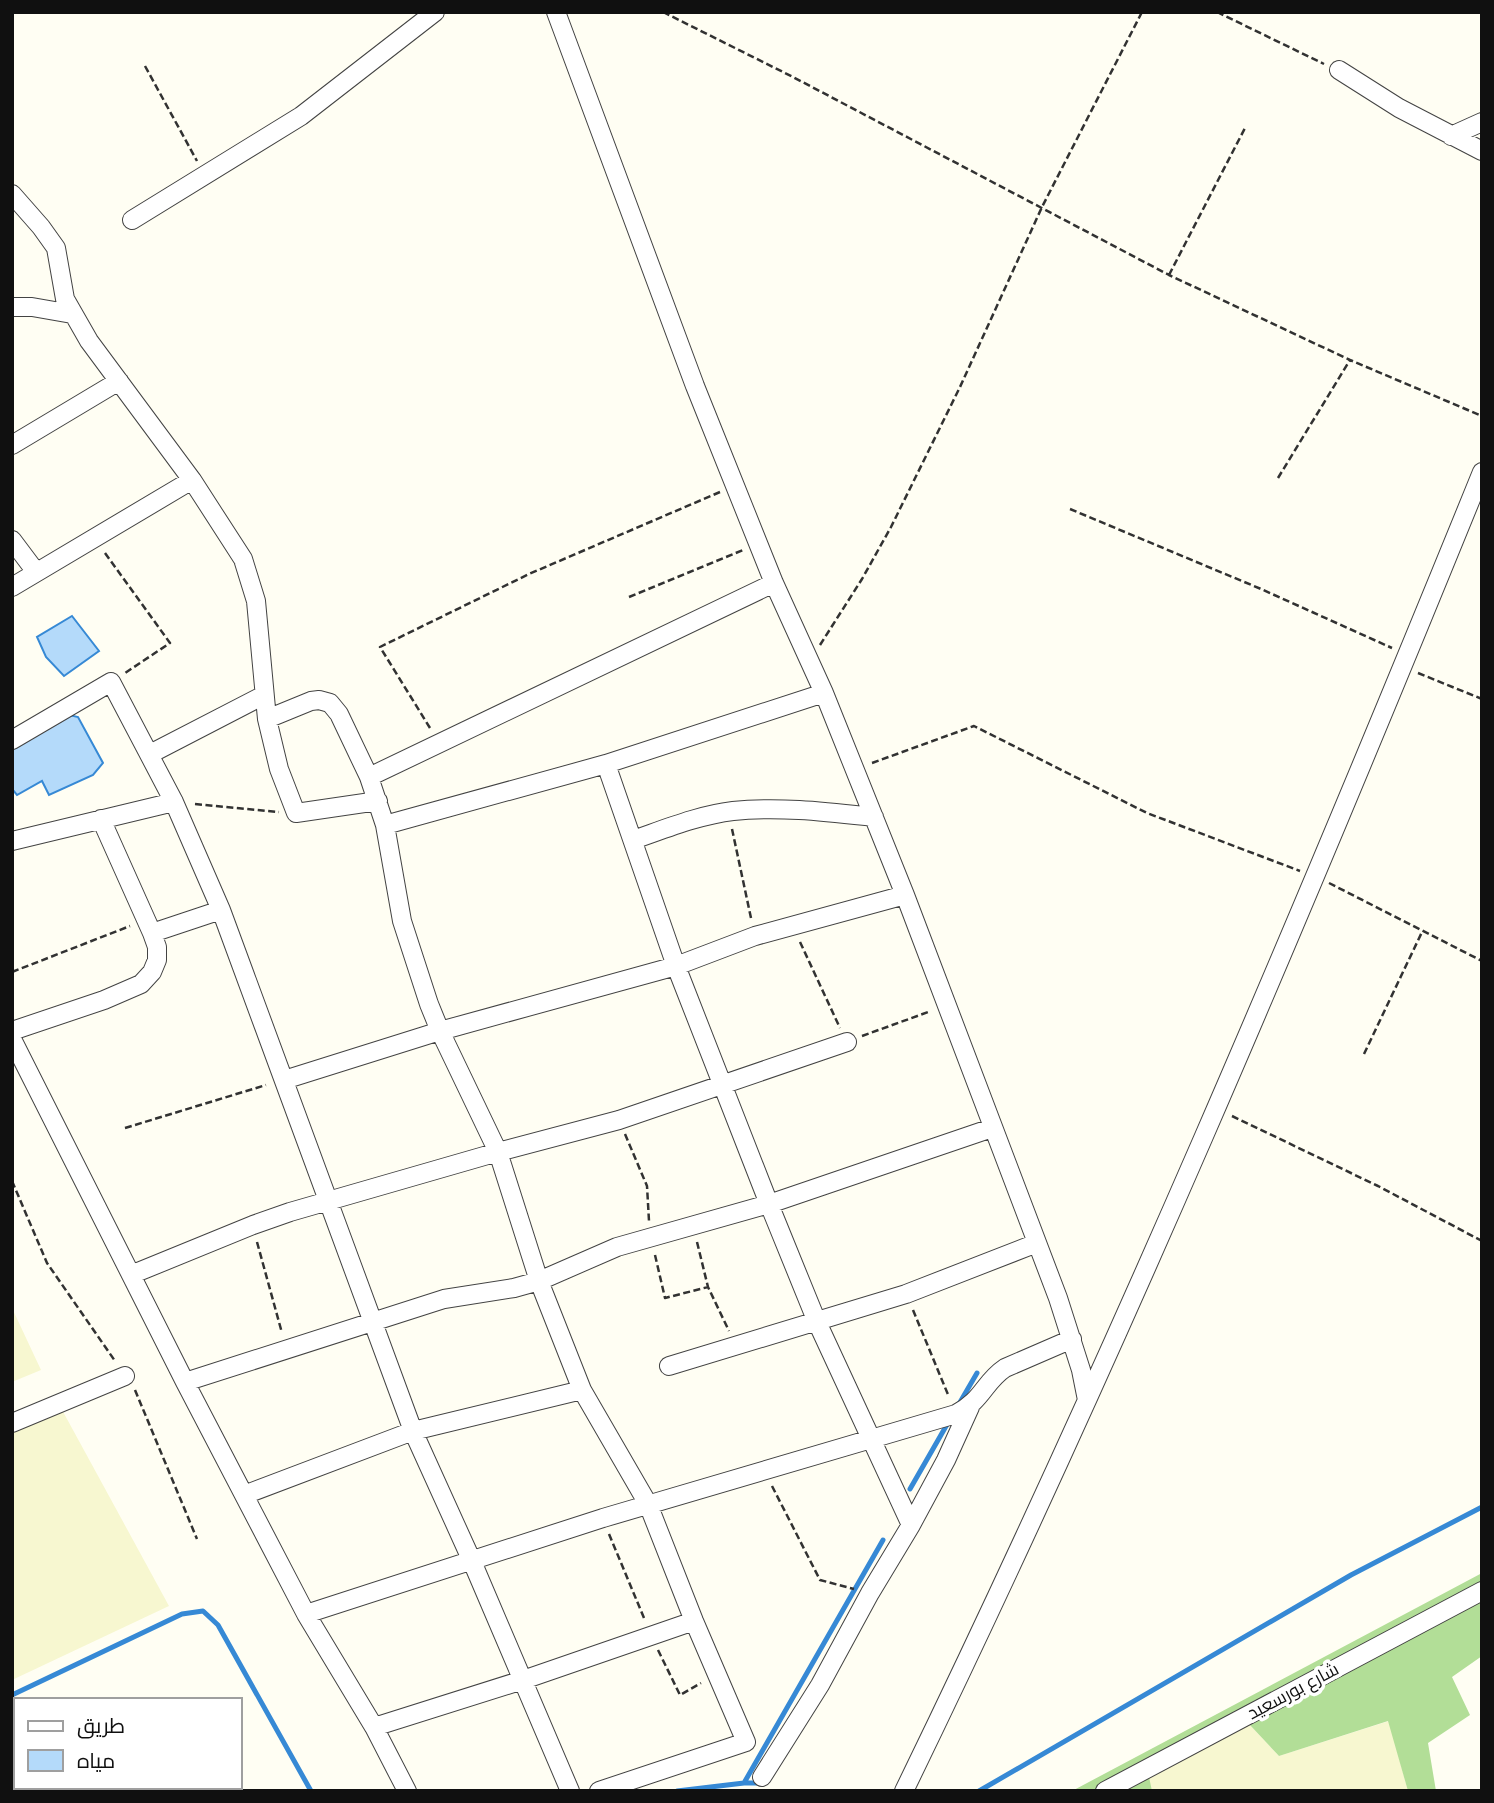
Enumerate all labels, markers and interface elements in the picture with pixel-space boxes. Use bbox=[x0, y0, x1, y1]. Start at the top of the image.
street label: شارع بورسعيد bbox=[1243, 1656, 1343, 1725]
legend bbox=[14, 1698, 242, 1789]
text: طريق bbox=[77, 1711, 125, 1740]
text: مياه bbox=[77, 1746, 115, 1775]

